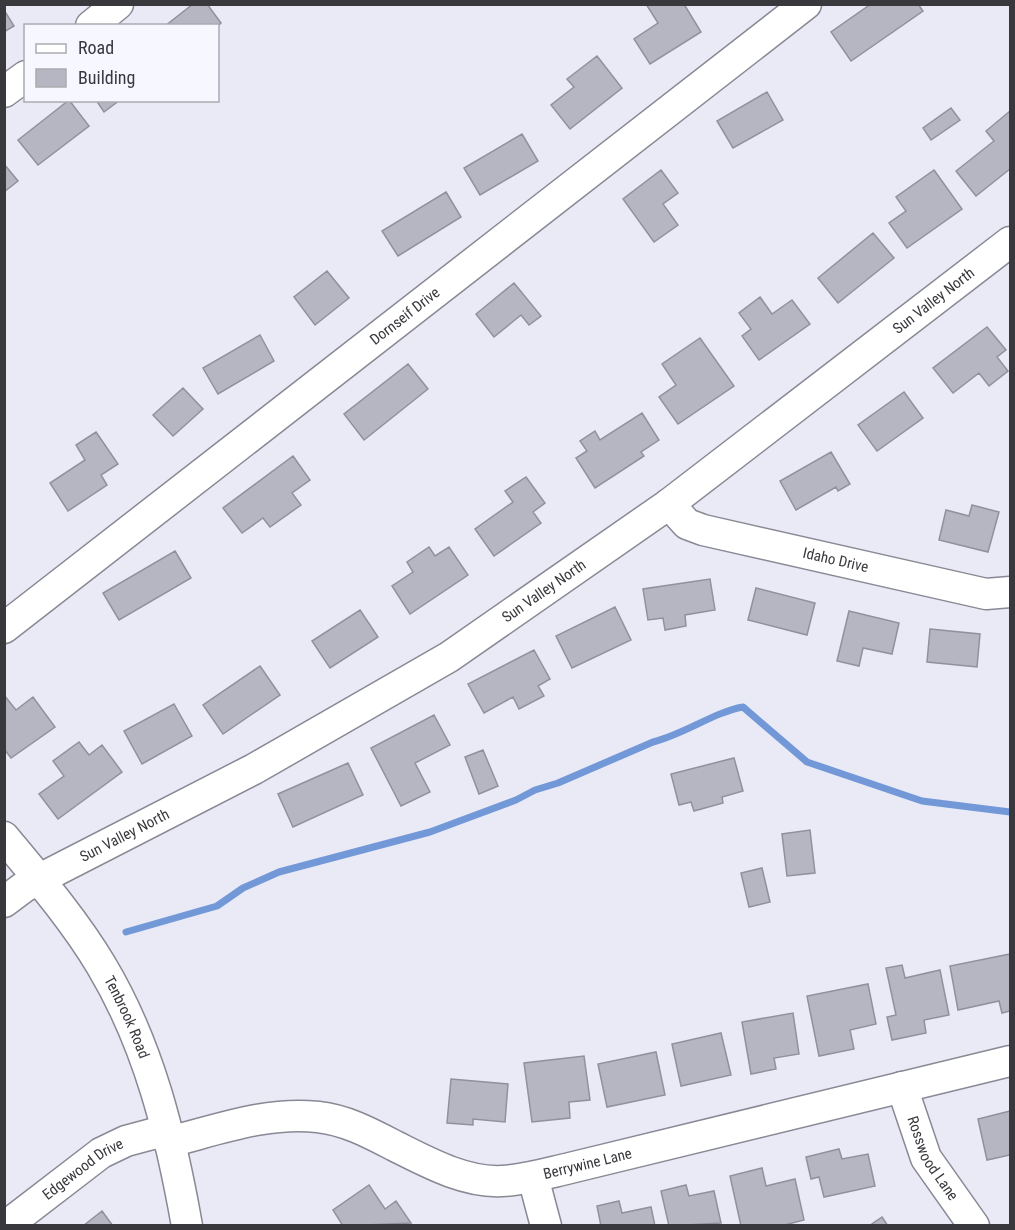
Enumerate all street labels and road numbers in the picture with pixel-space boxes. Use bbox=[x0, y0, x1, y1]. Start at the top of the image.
street label: Sun Valley North bbox=[889, 264, 978, 338]
street label: Dornseif Drive bbox=[366, 283, 443, 349]
street label: Idaho Drive bbox=[801, 544, 870, 576]
street label: Sun Valley North bbox=[499, 556, 589, 626]
street label: Sun Valley North bbox=[77, 805, 172, 866]
street label: Tenbrook Road bbox=[100, 973, 153, 1061]
street label: Rosswood Lane bbox=[903, 1114, 962, 1204]
street label: Edgewood Drive bbox=[39, 1135, 126, 1204]
street label: Berrywine Lane bbox=[542, 1144, 634, 1183]

